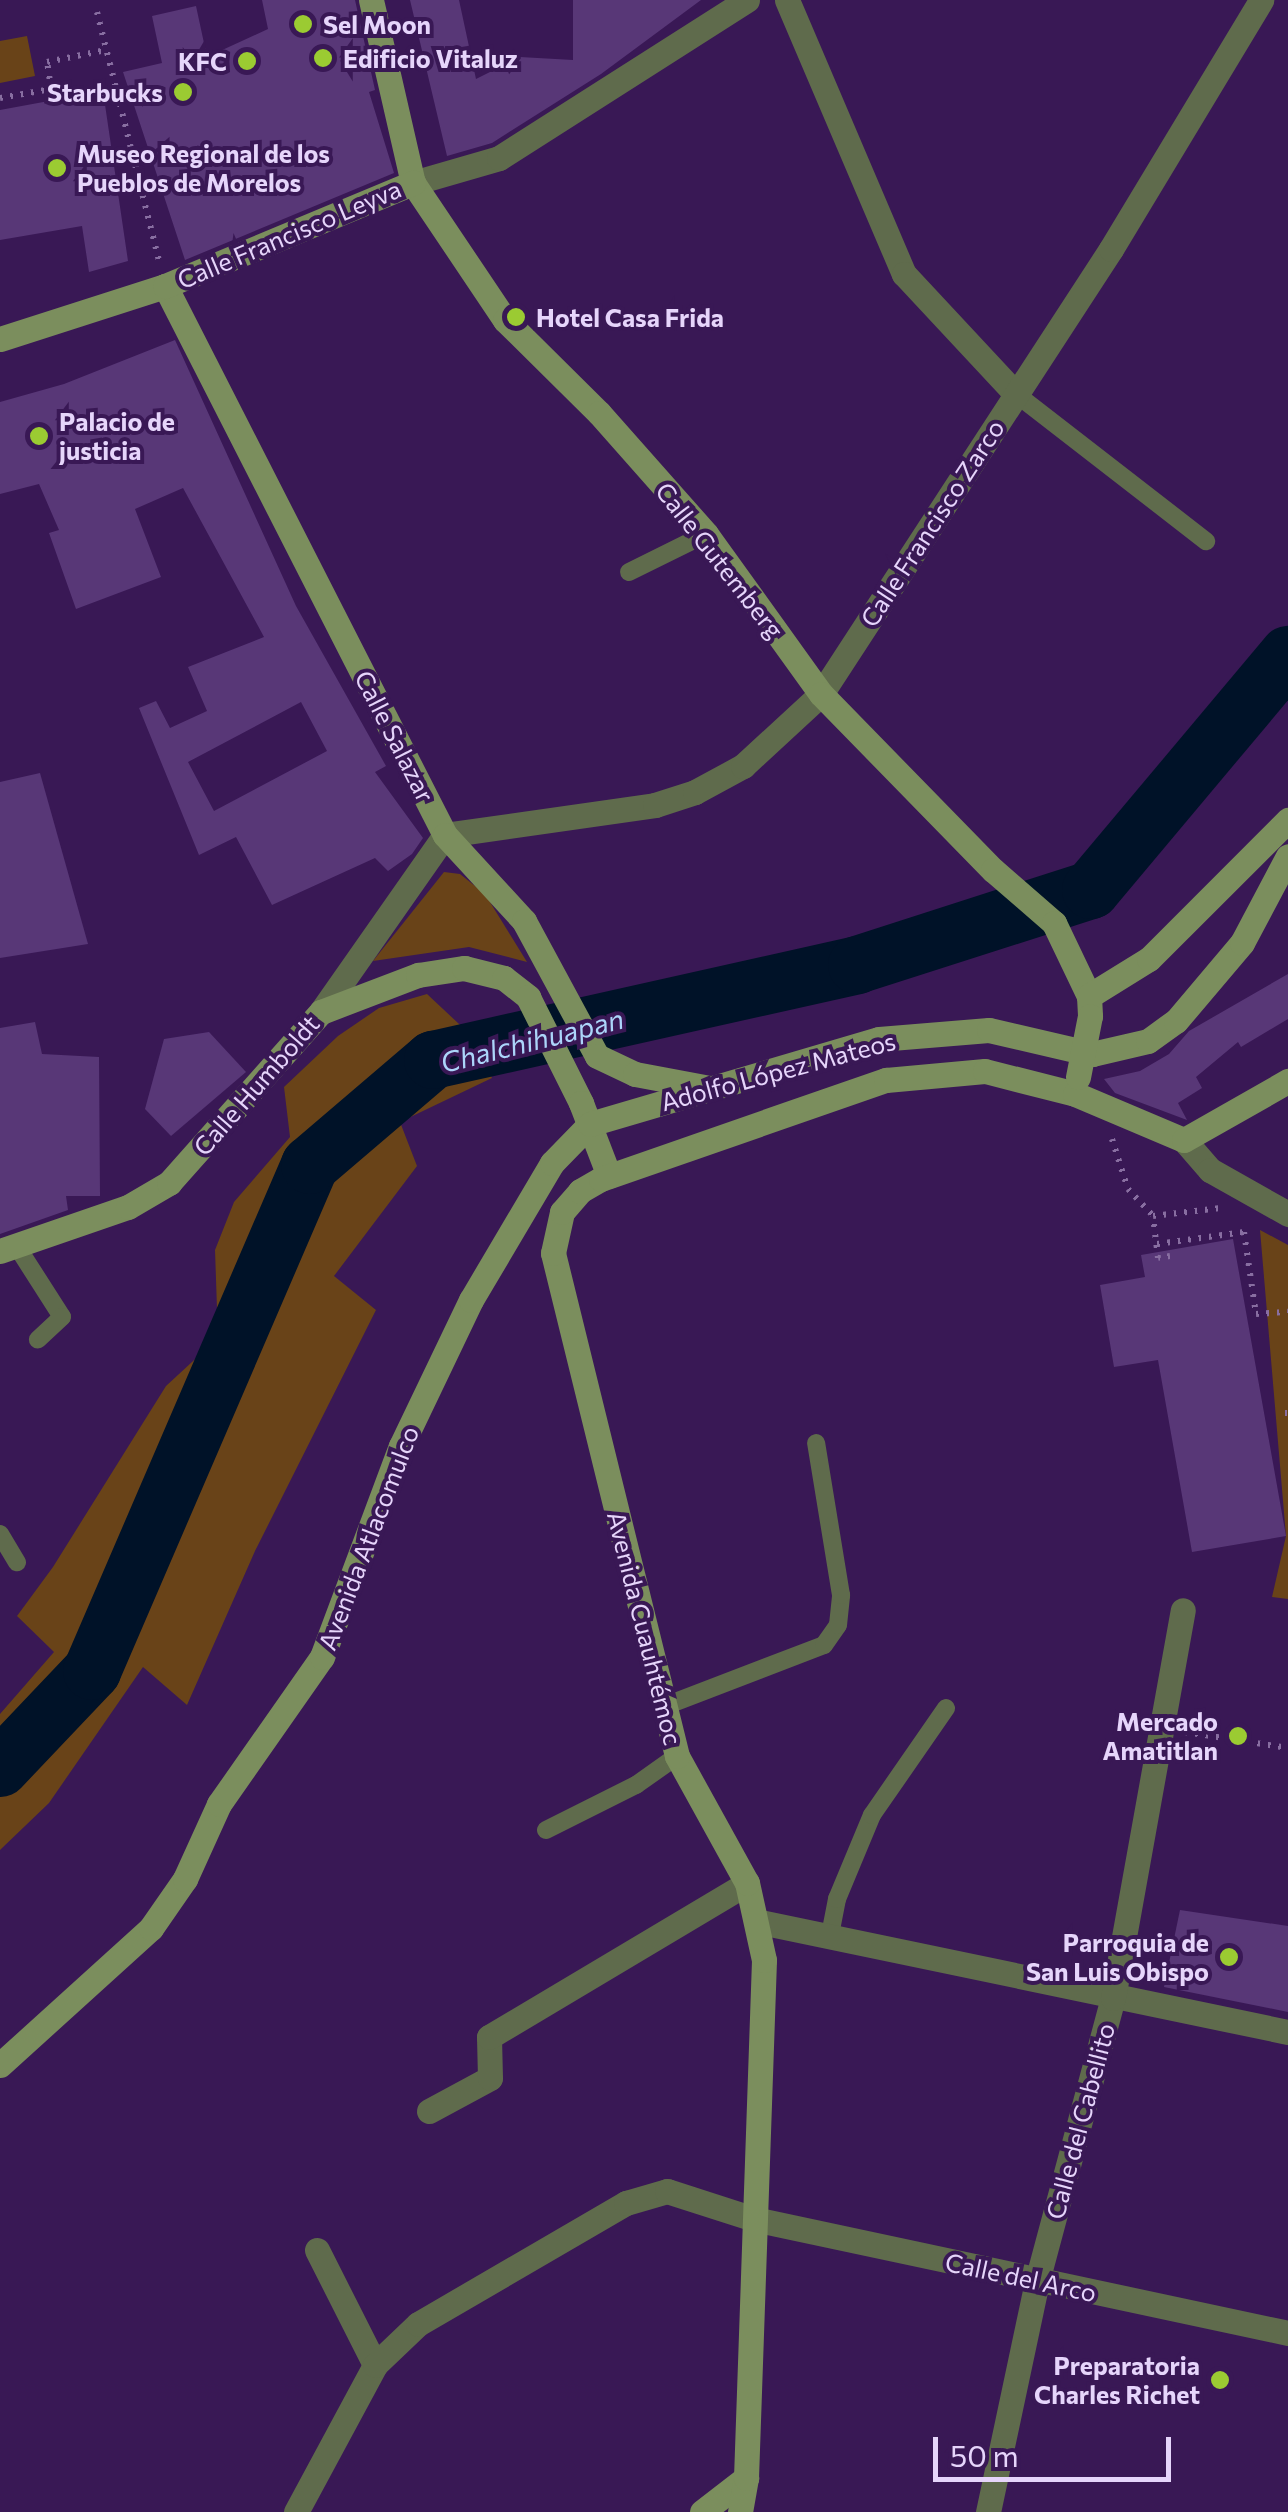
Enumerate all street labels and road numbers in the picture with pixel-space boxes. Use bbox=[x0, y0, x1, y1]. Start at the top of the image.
street label: Calle Francisco Leyva bbox=[173, 173, 405, 295]
street label: Calle Francisco Zarco bbox=[854, 414, 1010, 632]
street label: Calle Gutemberg bbox=[650, 476, 790, 644]
street label: Calle Salazar bbox=[349, 665, 441, 807]
street label: Calle Humboldt bbox=[187, 1009, 325, 1161]
street label: Adolfo López Mateos bbox=[657, 1025, 899, 1117]
street label: Avenida Atlacomulco bbox=[311, 1422, 425, 1654]
street label: Avenida Cuauhtémoc bbox=[601, 1508, 689, 1748]
street label: Calle del Cabellito bbox=[1039, 2020, 1121, 2222]
street label: Calle del Arco bbox=[943, 2246, 1099, 2308]

